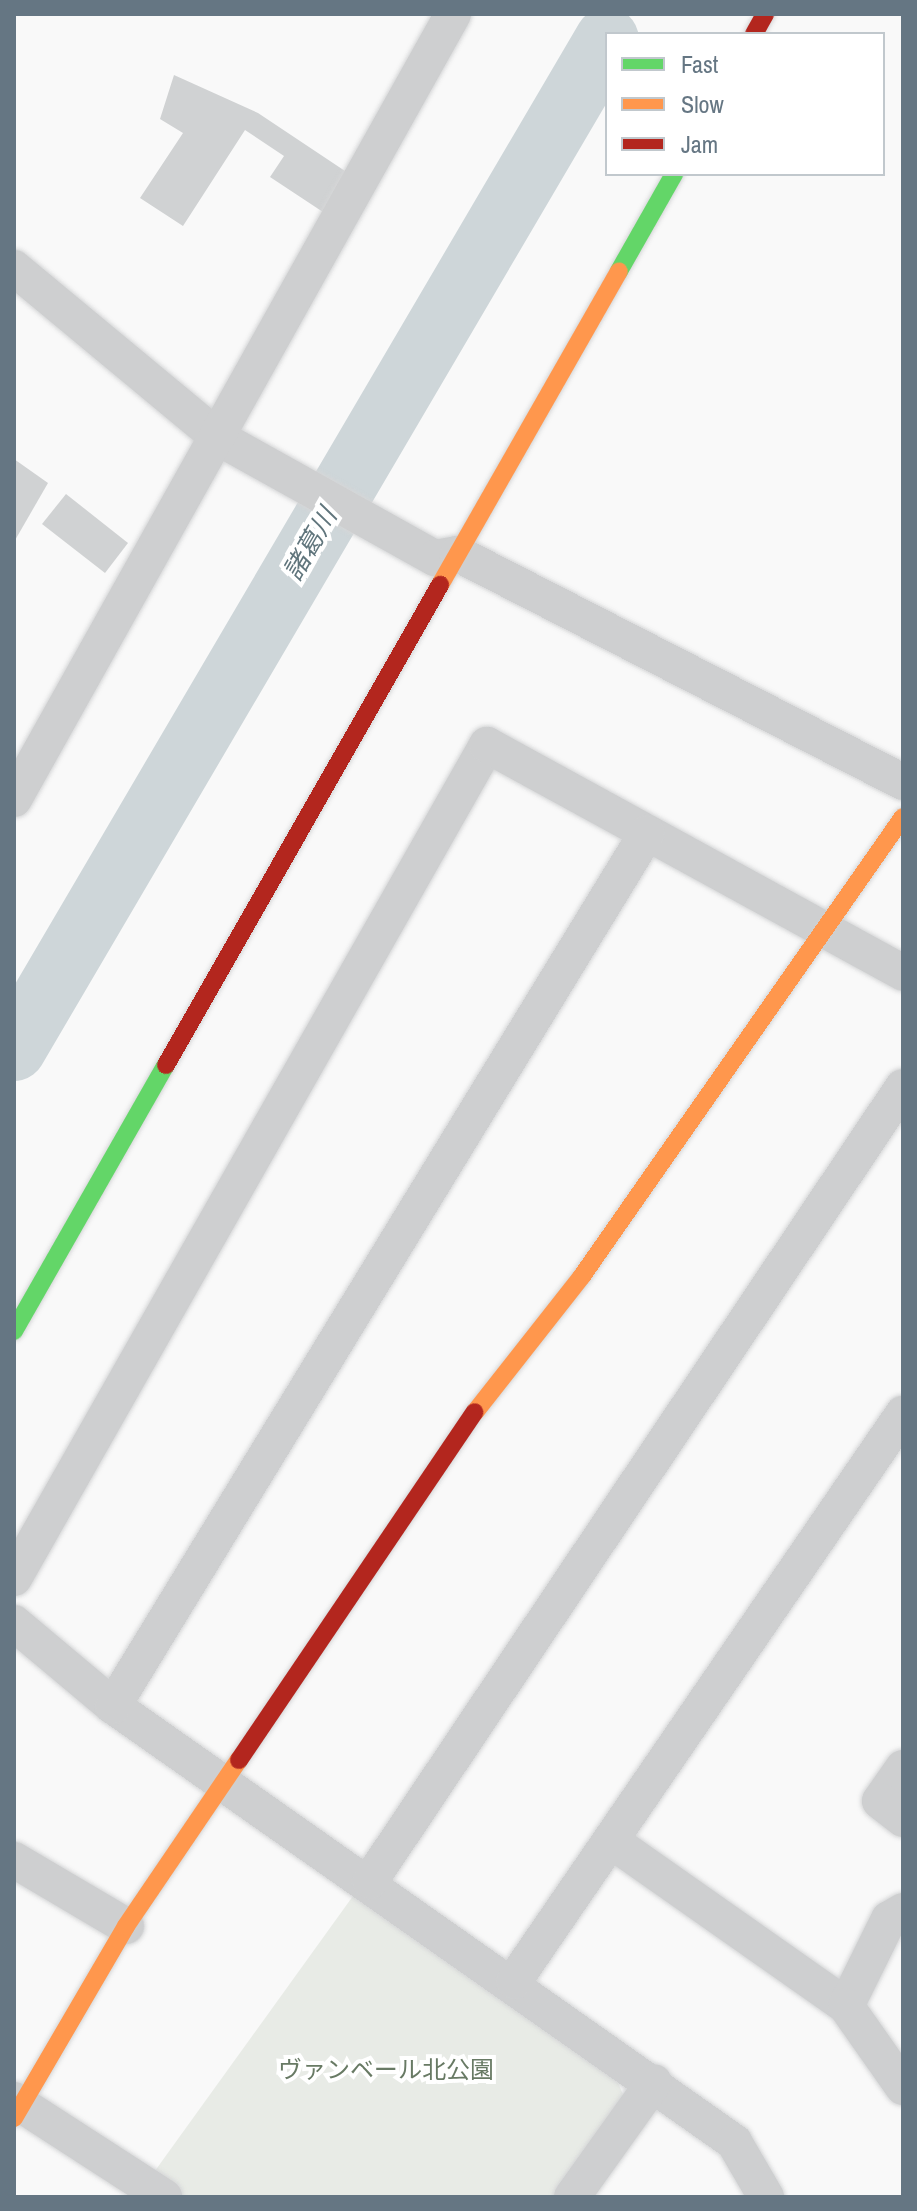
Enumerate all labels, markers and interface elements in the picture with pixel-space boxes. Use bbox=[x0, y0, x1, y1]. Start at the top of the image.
legend bbox=[605, 32, 885, 176]
text: Fast bbox=[681, 48, 718, 80]
text: Slow bbox=[681, 88, 724, 120]
text: Jam bbox=[681, 128, 718, 160]
water label: 諸葛川 bbox=[277, 502, 343, 586]
park label: ヴァンベール北公園 bbox=[278, 2056, 494, 2084]

